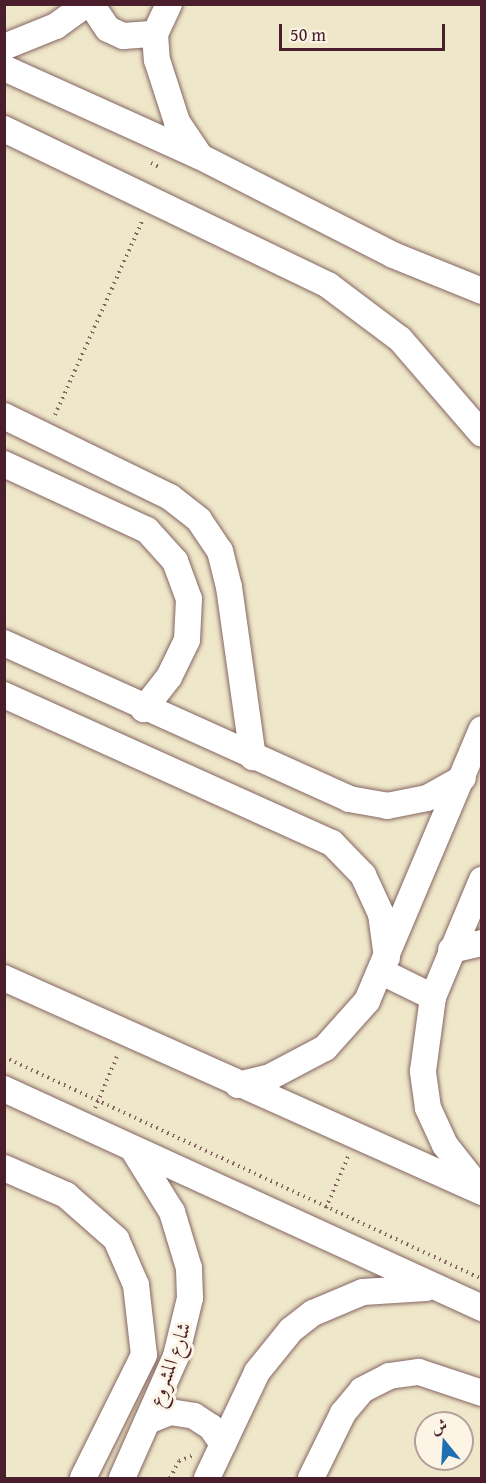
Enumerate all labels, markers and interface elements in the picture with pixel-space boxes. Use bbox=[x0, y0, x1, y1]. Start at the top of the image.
scale bar bbox=[282, 12, 448, 50]
text: 50 m bbox=[290, 21, 326, 48]
street label: شارع المشروع bbox=[143, 1319, 195, 1409]
north arrow bbox=[414, 1411, 474, 1471]
text: ش bbox=[428, 1412, 450, 1440]

